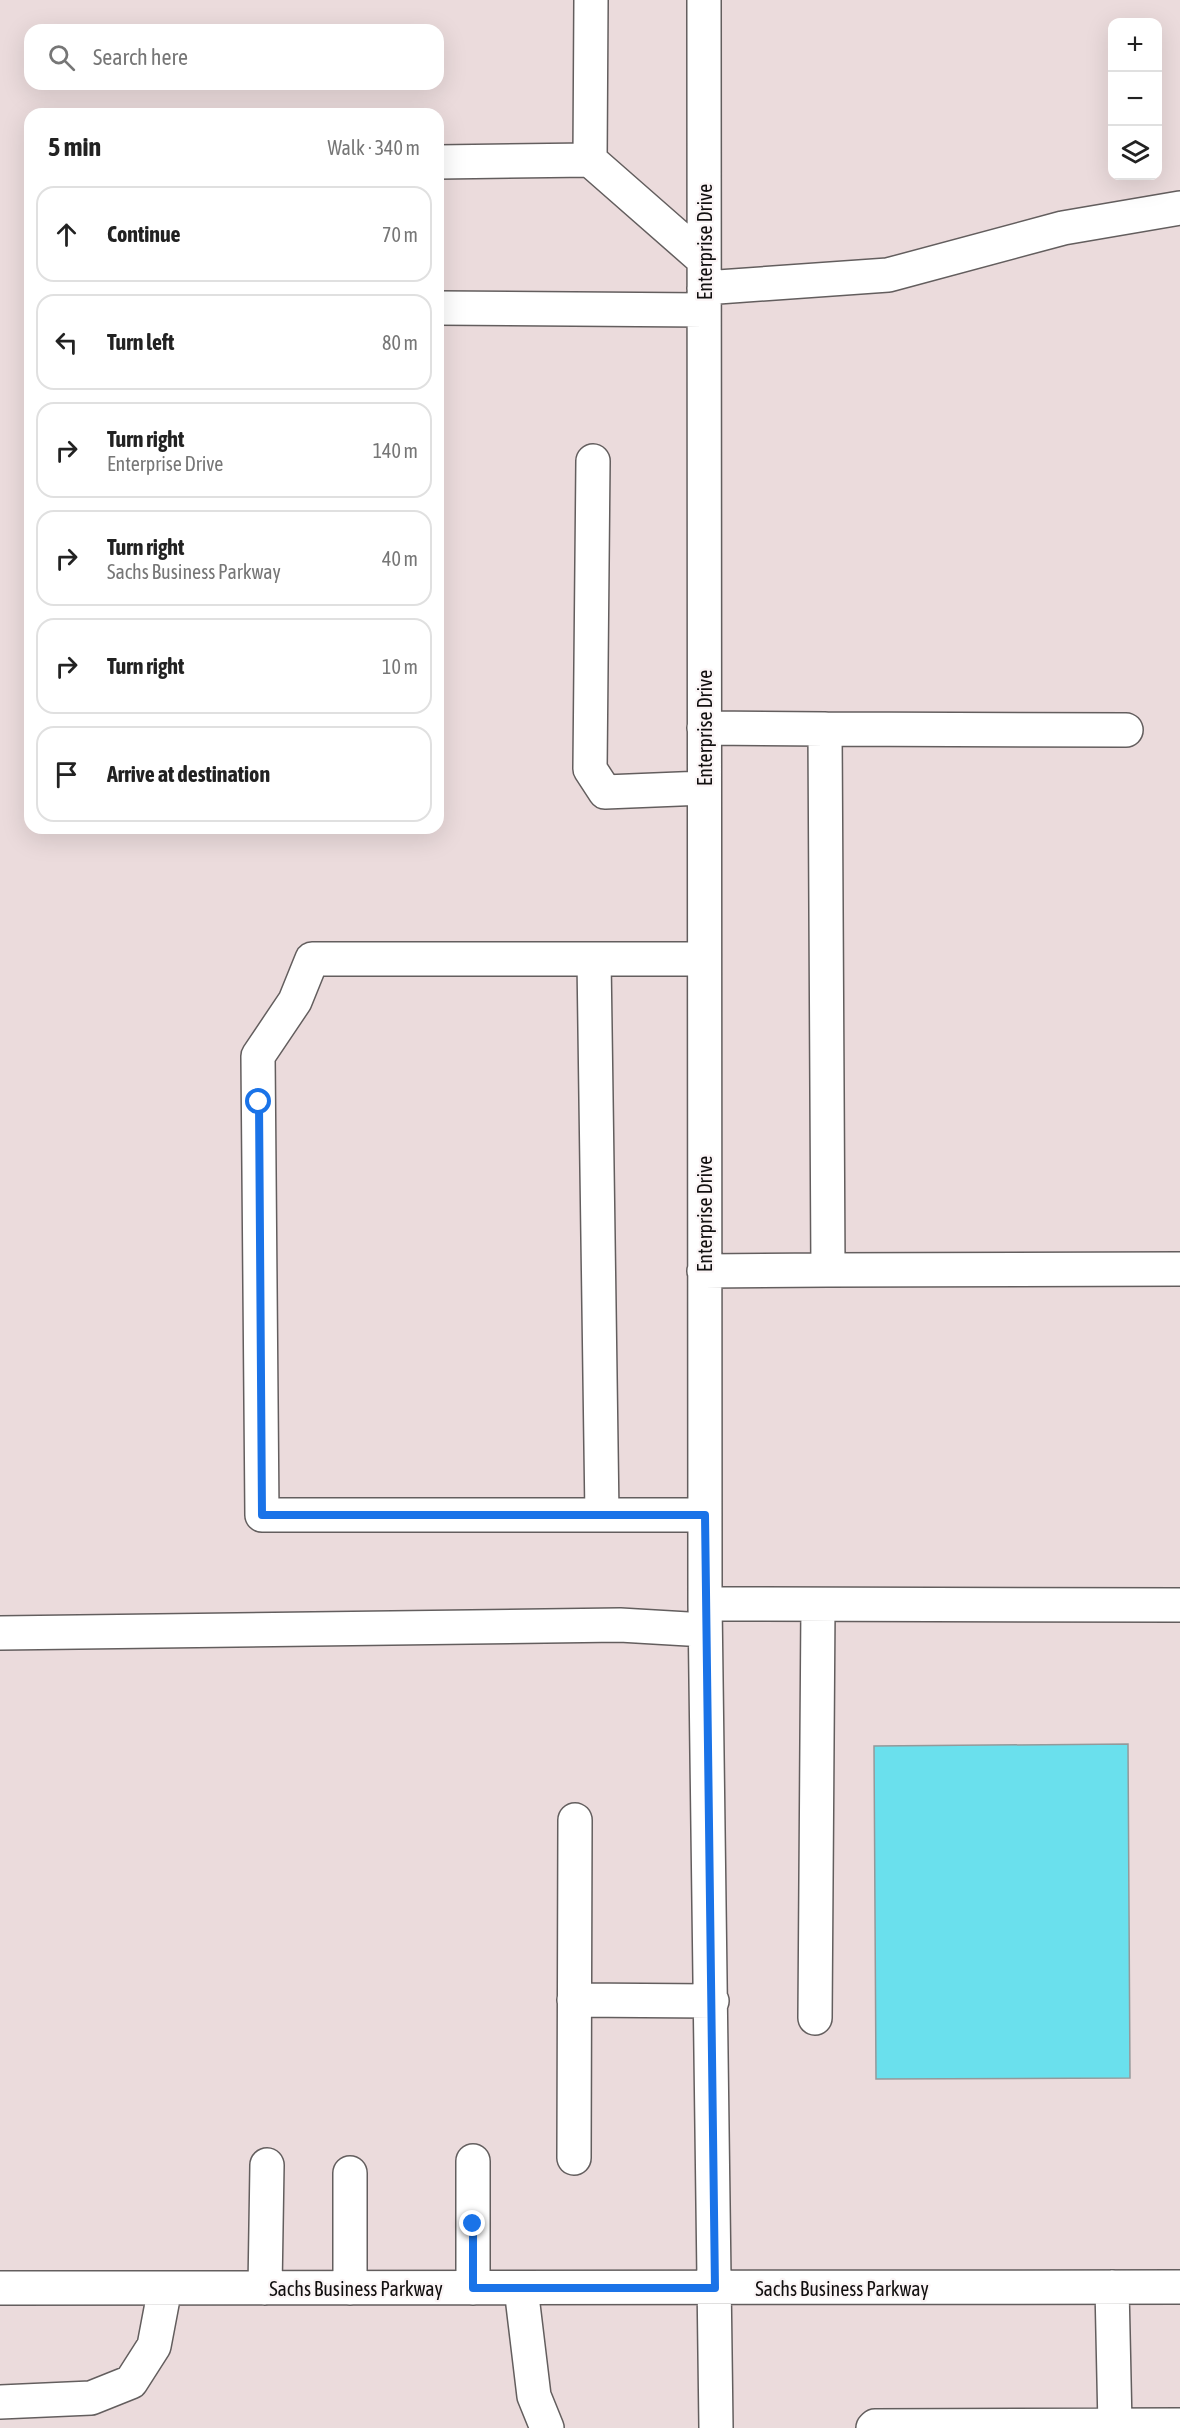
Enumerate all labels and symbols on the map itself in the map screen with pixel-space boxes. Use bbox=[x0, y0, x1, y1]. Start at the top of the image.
street label: Enterprise Drive bbox=[693, 184, 716, 300]
street label: Enterprise Drive bbox=[693, 670, 716, 786]
route start bbox=[245, 1088, 271, 1114]
street label: Enterprise Drive bbox=[693, 1156, 716, 1272]
route end bbox=[459, 2210, 485, 2236]
street label: Sachs Business Parkway bbox=[269, 2277, 443, 2300]
street label: Sachs Business Parkway bbox=[755, 2277, 929, 2300]

